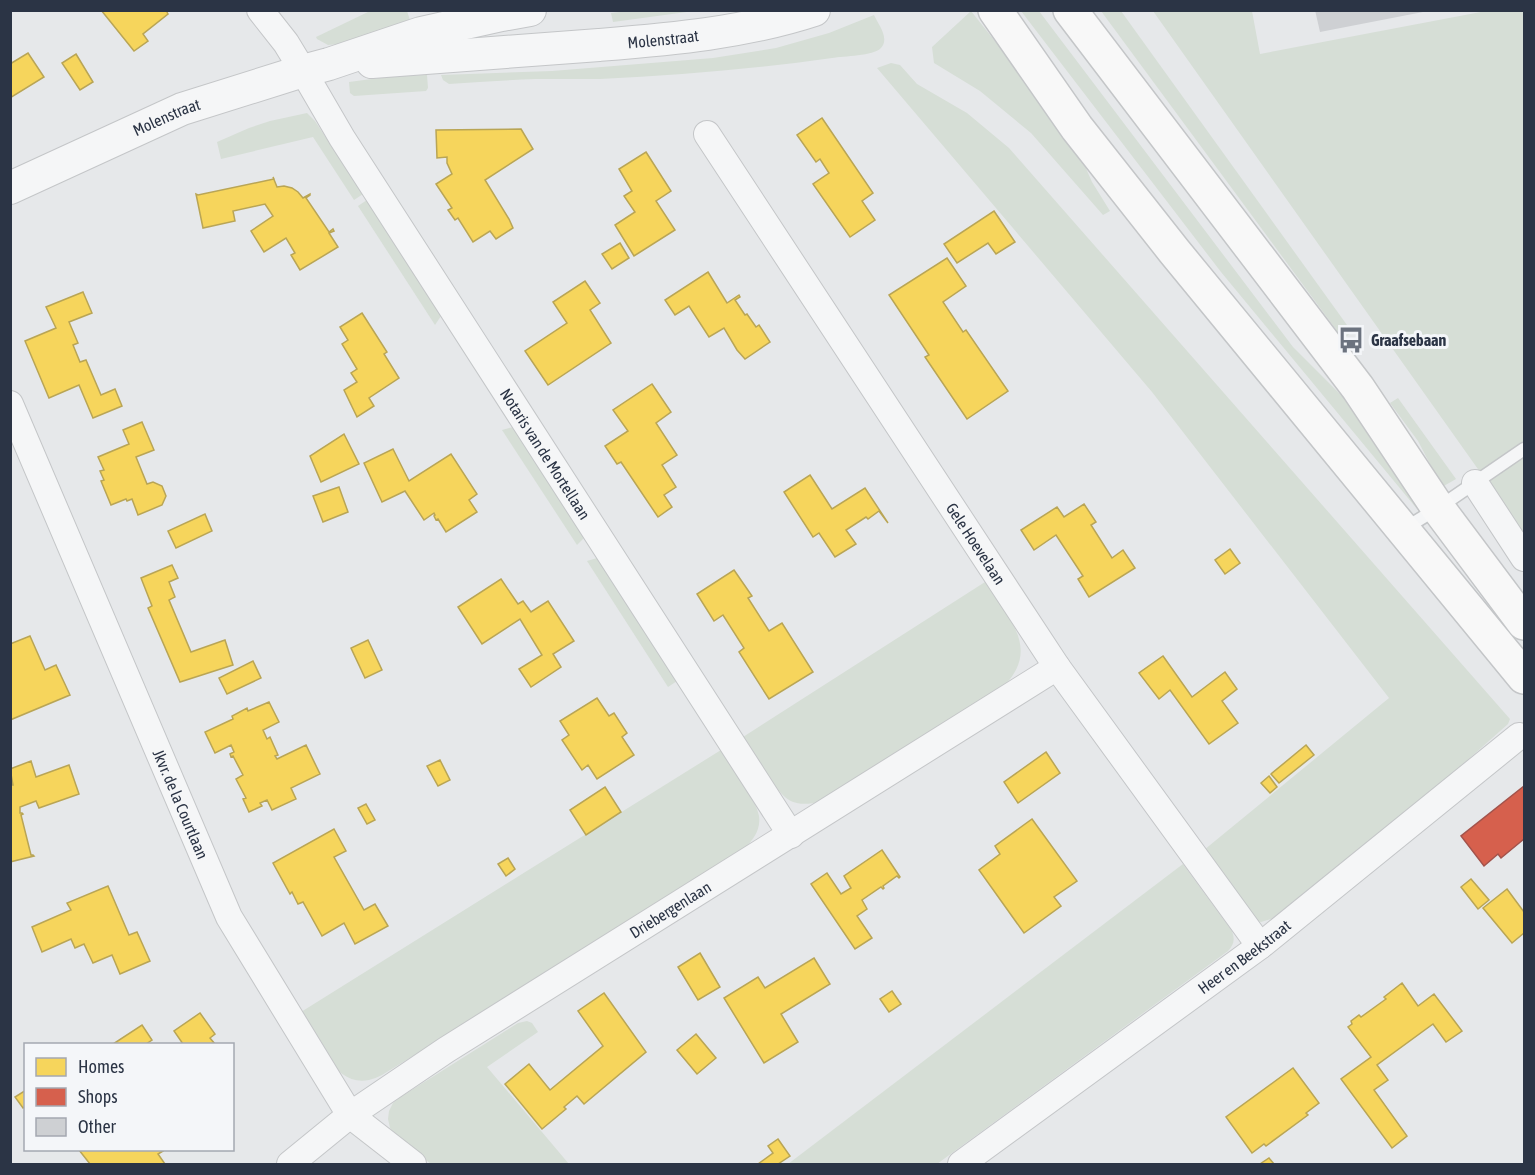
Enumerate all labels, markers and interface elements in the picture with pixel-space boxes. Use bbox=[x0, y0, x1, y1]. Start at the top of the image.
street label: Molenstraat bbox=[627, 26, 700, 52]
street label: Molenstraat bbox=[130, 95, 203, 139]
bus stop icon: Graafsebaan bbox=[1336, 325, 1366, 355]
place label: Graafsebaan bbox=[1371, 331, 1447, 349]
street label: Notaris van de Mortellaan bbox=[497, 385, 594, 523]
street label: Gele Hoevelaan bbox=[943, 499, 1009, 588]
street label: Jkvr. de la Courtlaan bbox=[149, 747, 212, 862]
street label: Driebergenlaan bbox=[626, 877, 714, 942]
street label: Heer en Beekstraat bbox=[1194, 916, 1294, 997]
legend bbox=[24, 1043, 234, 1151]
text: Homes bbox=[78, 1056, 124, 1077]
text: Shops bbox=[78, 1086, 118, 1107]
text: Other bbox=[78, 1116, 117, 1137]

